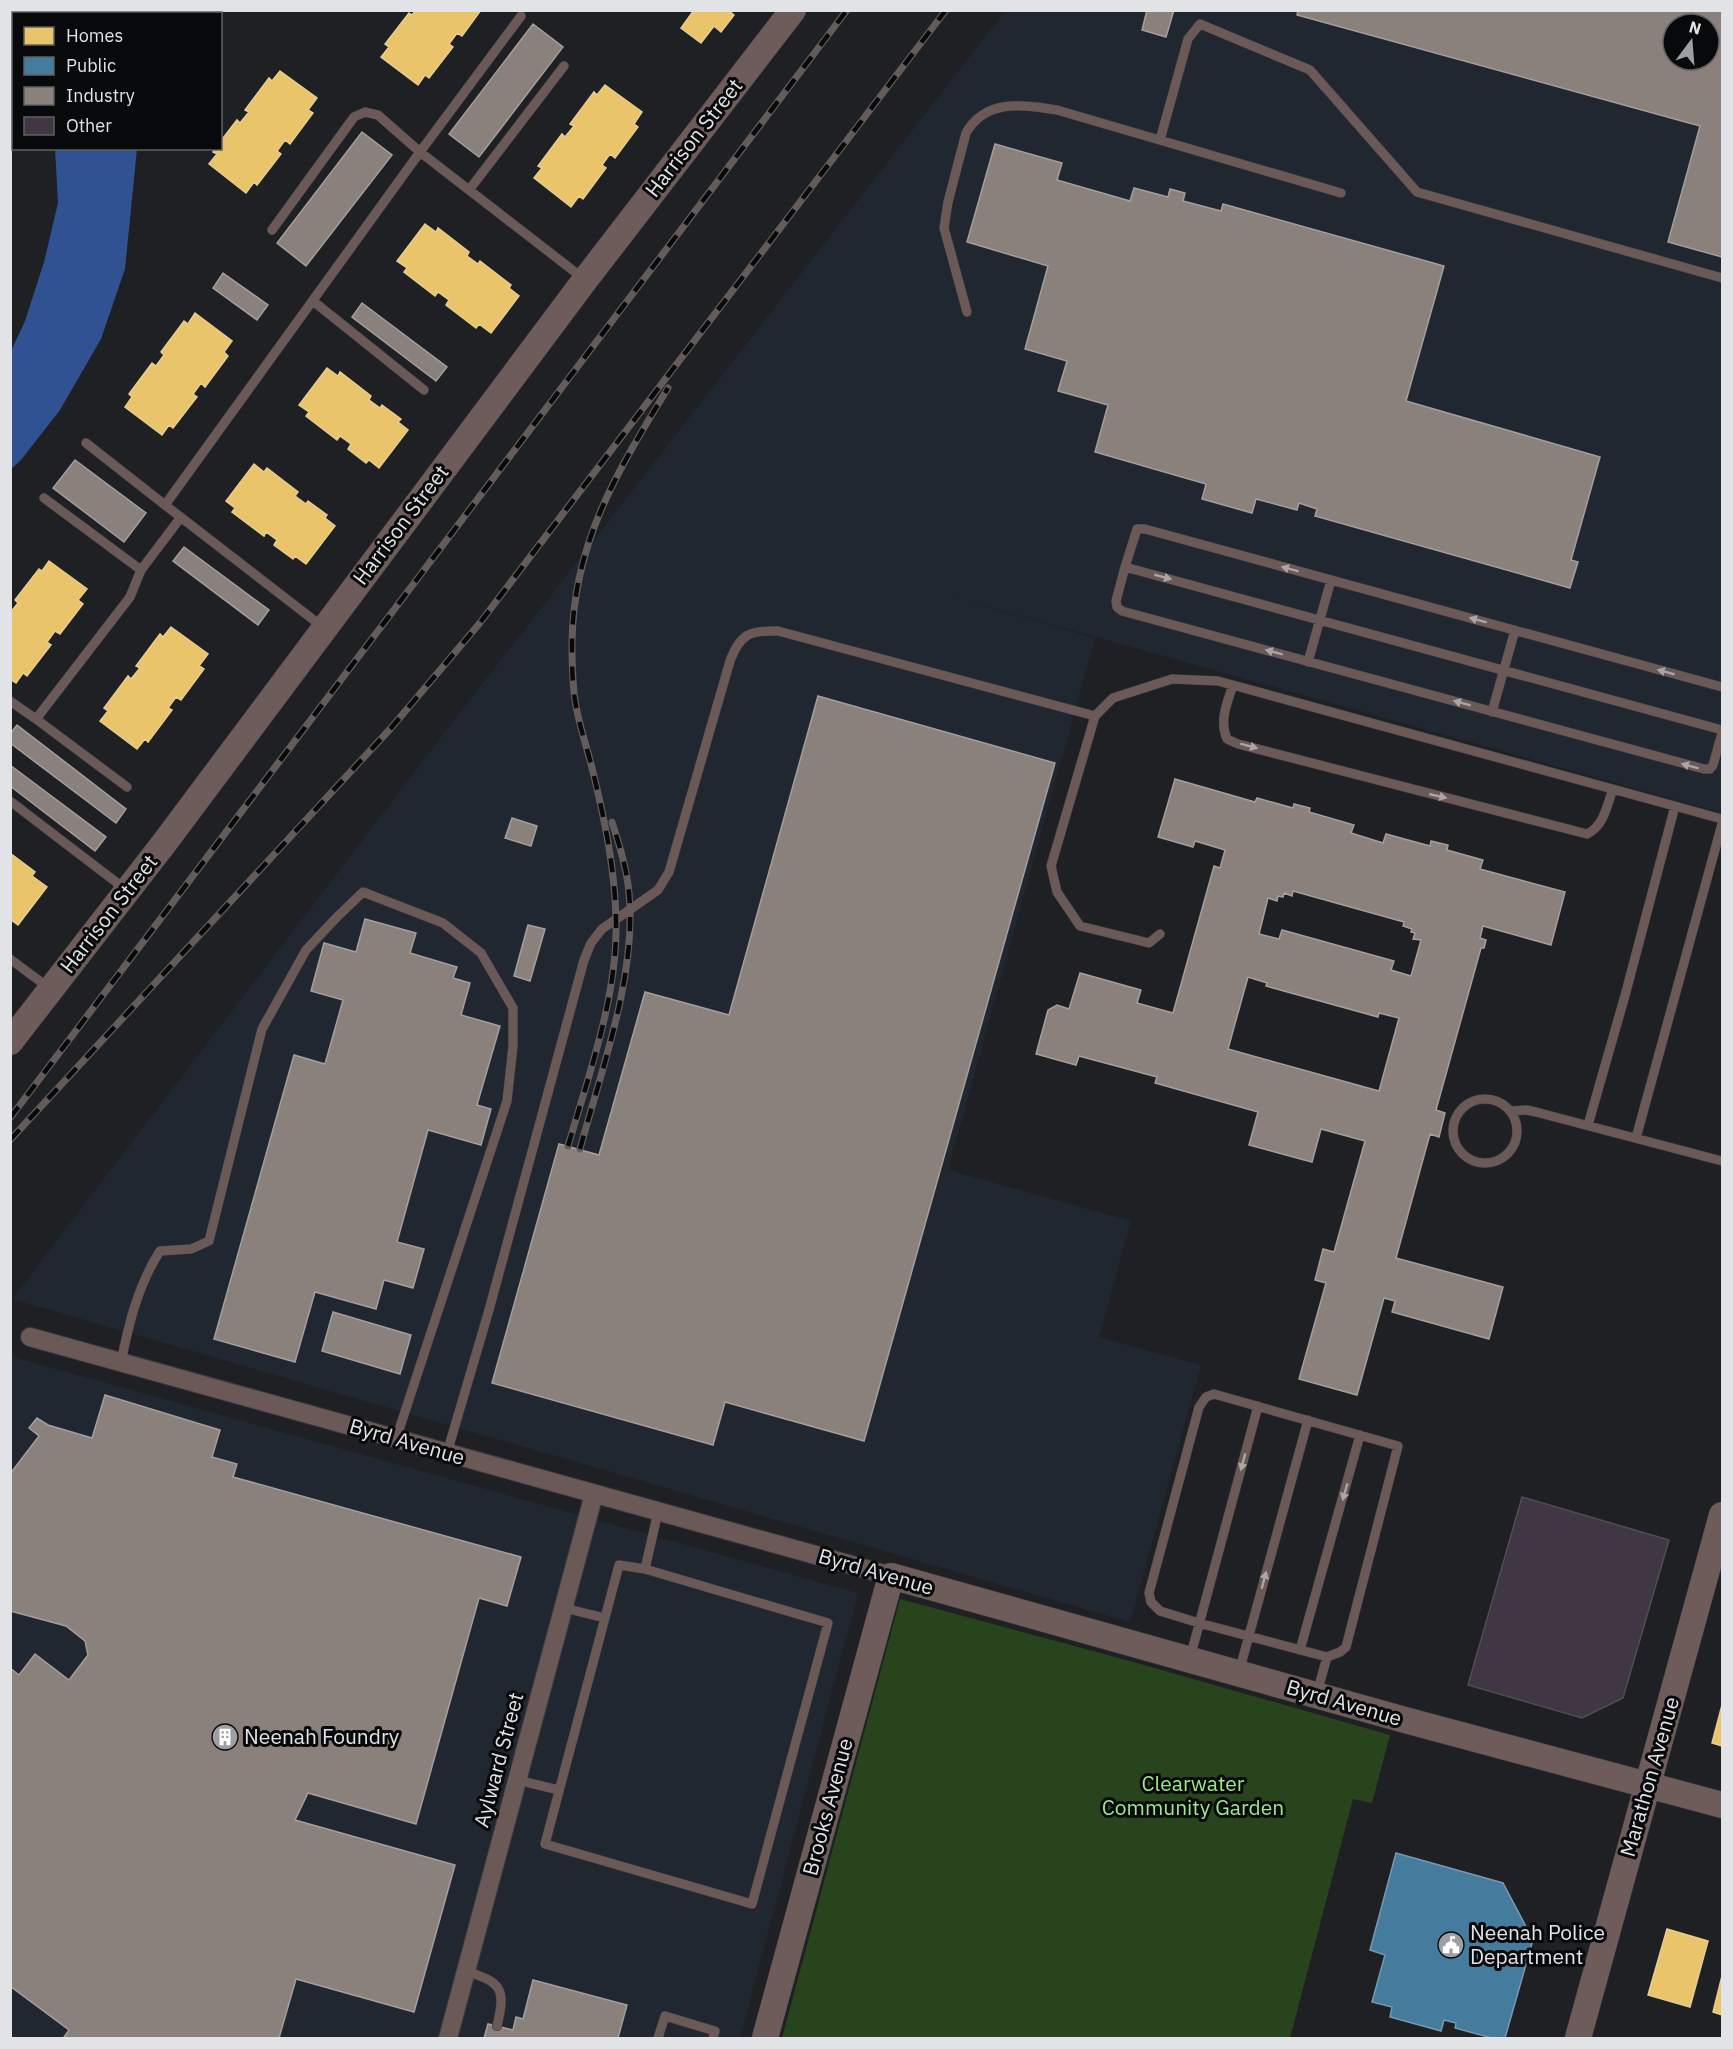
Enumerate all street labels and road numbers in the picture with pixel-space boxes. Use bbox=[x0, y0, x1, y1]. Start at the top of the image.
street label: Harrison Street bbox=[638, 72, 748, 202]
street label: Harrison Street bbox=[346, 459, 454, 590]
street label: Harrison Street bbox=[53, 848, 163, 978]
street label: Byrd Avenue bbox=[346, 1411, 468, 1471]
street label: Byrd Avenue bbox=[815, 1541, 937, 1601]
street label: Byrd Avenue bbox=[1283, 1672, 1405, 1732]
street label: Aylward Street bbox=[467, 1689, 530, 1830]
street label: Marathon Avenue bbox=[1613, 1693, 1685, 1860]
street label: Brooks Avenue bbox=[795, 1735, 859, 1878]

